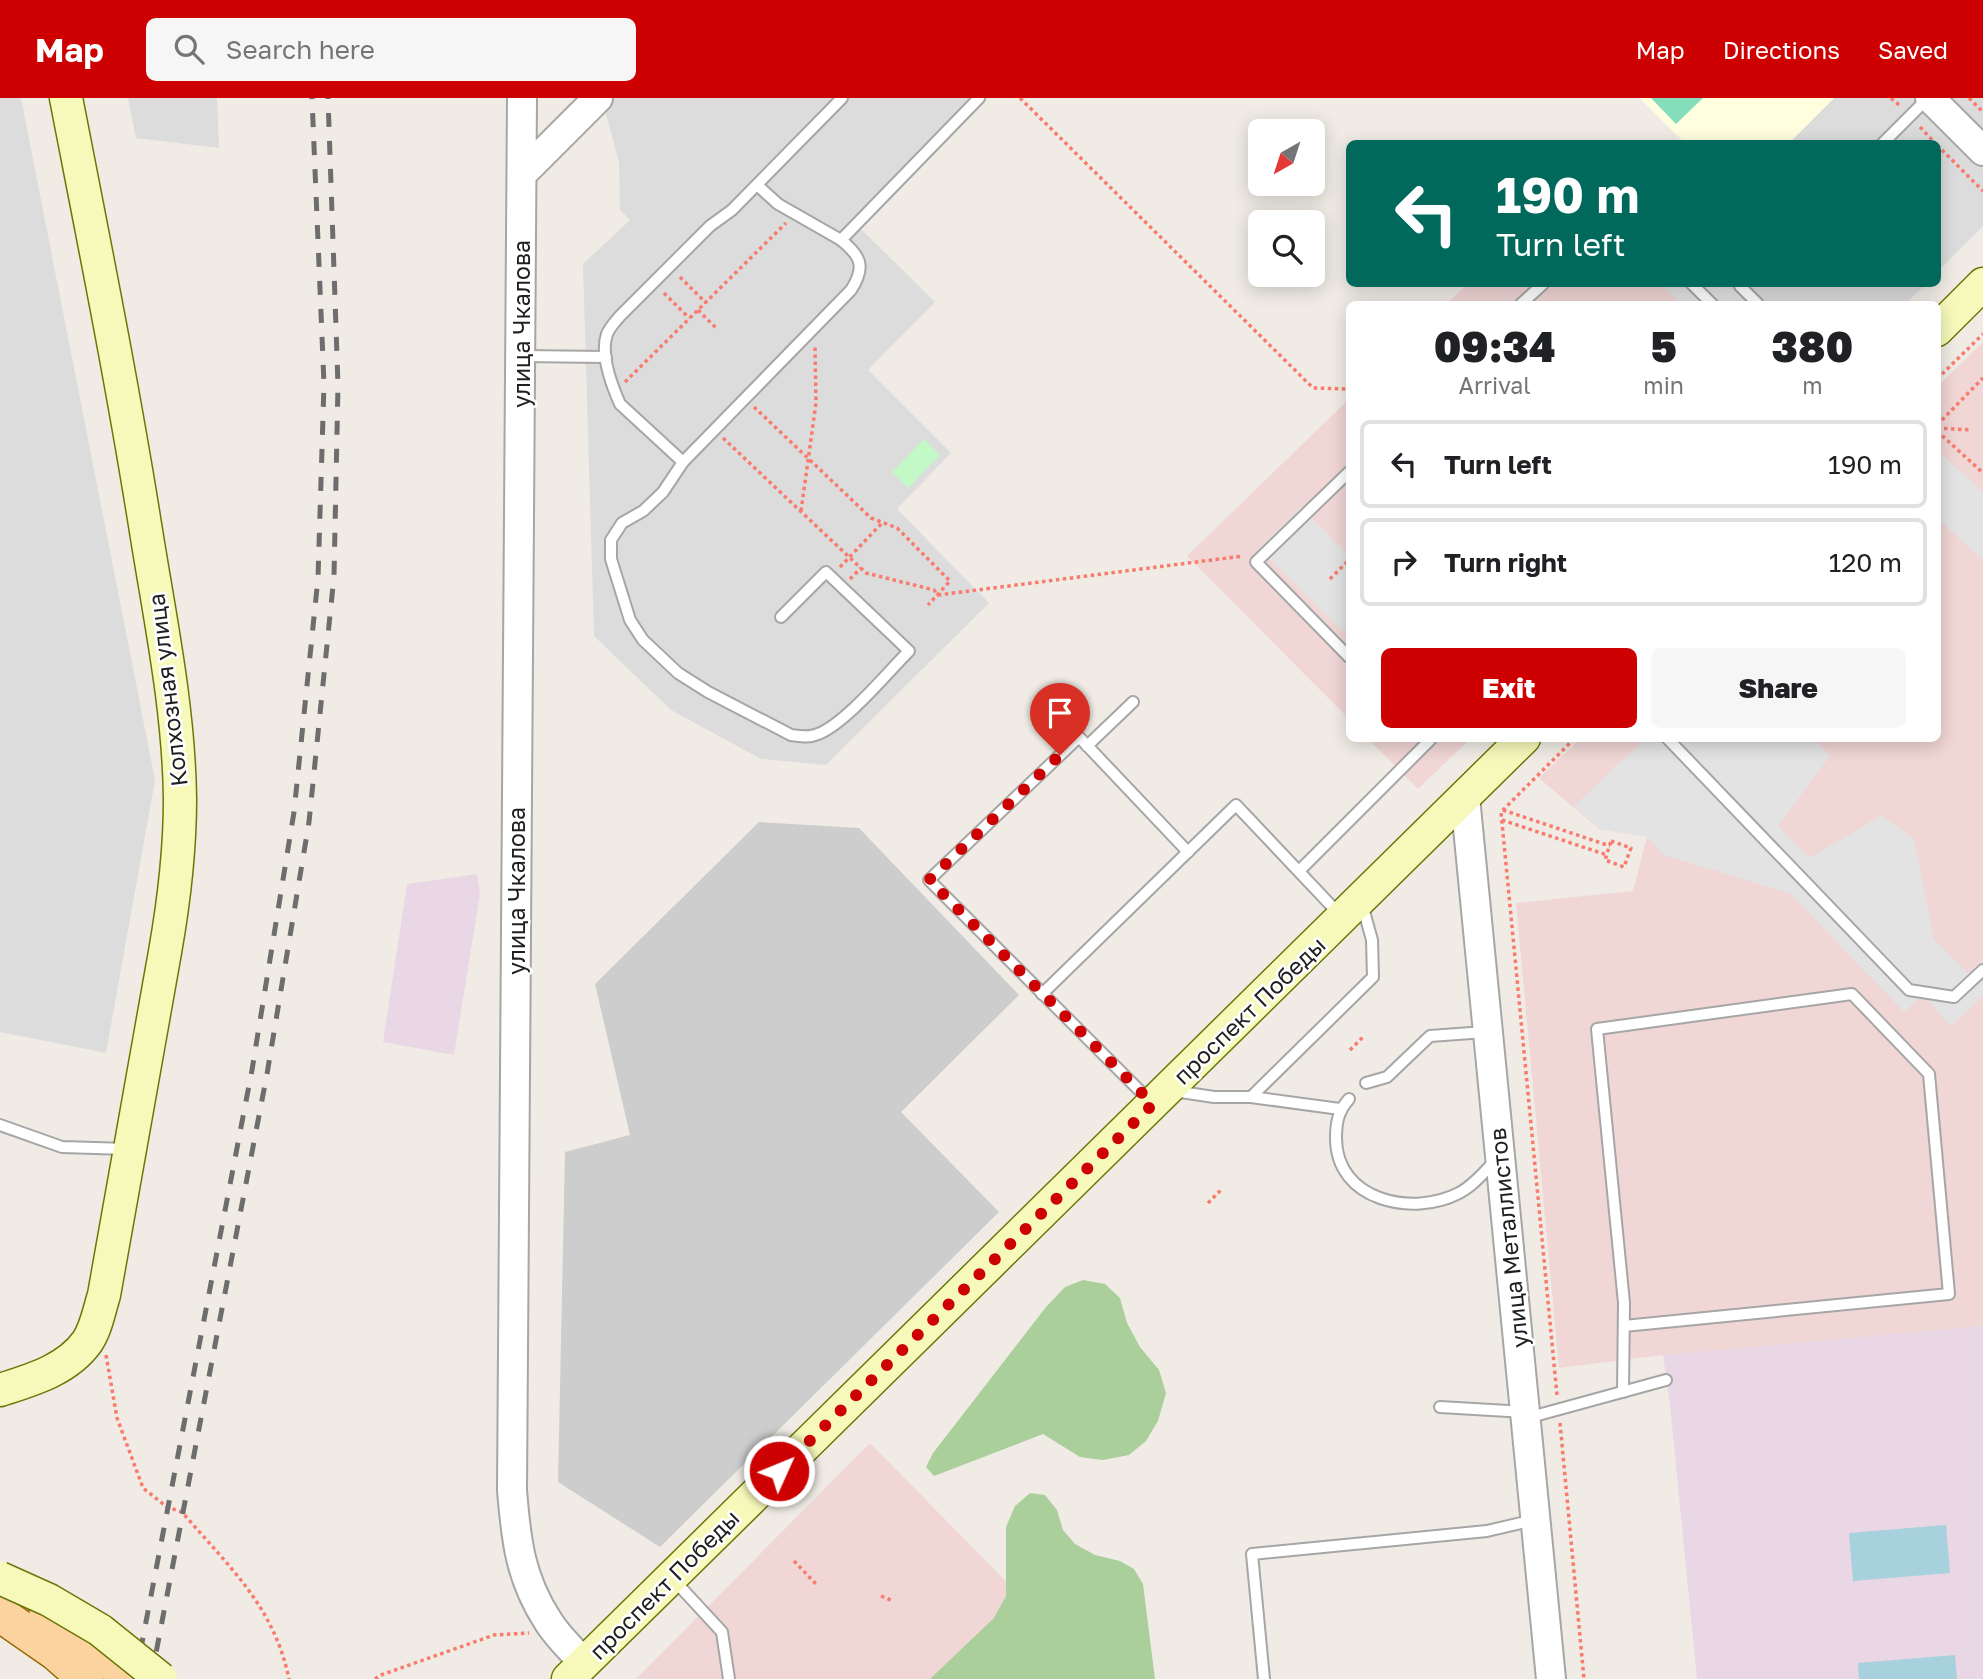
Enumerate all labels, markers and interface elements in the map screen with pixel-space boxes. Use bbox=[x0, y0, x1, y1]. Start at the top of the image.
search box bbox=[146, 18, 636, 81]
text: Map bbox=[35, 30, 104, 69]
icon: search bbox=[170, 30, 208, 68]
text: Search here bbox=[226, 34, 375, 65]
text: Map bbox=[1636, 35, 1685, 64]
text: Directions bbox=[1723, 35, 1840, 64]
text: Saved bbox=[1878, 35, 1948, 64]
north arrow bbox=[1248, 119, 1325, 196]
map controls bbox=[1248, 119, 1325, 287]
text: 190 m bbox=[1496, 165, 1639, 224]
icon: left bbox=[1381, 168, 1472, 259]
button: search bbox=[1248, 210, 1325, 287]
text: Turn left bbox=[1496, 225, 1625, 263]
street label: улица Чкалова bbox=[507, 240, 535, 408]
text: 09:34 bbox=[1434, 321, 1556, 371]
text: 5 bbox=[1650, 321, 1677, 371]
text: 380 bbox=[1772, 321, 1853, 371]
text: Arrival bbox=[1459, 371, 1531, 399]
text: min bbox=[1643, 371, 1684, 399]
text: m bbox=[1802, 371, 1823, 399]
icon: left bbox=[1385, 445, 1423, 483]
text: Turn left bbox=[1444, 449, 1552, 480]
text: 190 m bbox=[1828, 449, 1902, 480]
icon: right bbox=[1385, 543, 1423, 581]
text: Turn right bbox=[1444, 547, 1567, 578]
text: 120 m bbox=[1829, 547, 1902, 578]
street label: Колхозная улица bbox=[141, 592, 193, 788]
button: Exit bbox=[1381, 648, 1637, 728]
button: Share bbox=[1651, 648, 1906, 728]
pin bbox=[1030, 683, 1090, 755]
icon: arrive bbox=[1041, 694, 1079, 732]
street label: улица Чкалова bbox=[502, 807, 530, 975]
street label: проспект Победы bbox=[1167, 930, 1331, 1090]
street label: улица Металлистов bbox=[1483, 1127, 1533, 1349]
position arrow bbox=[742, 1434, 816, 1508]
street label: проспект Победы bbox=[583, 1503, 745, 1665]

